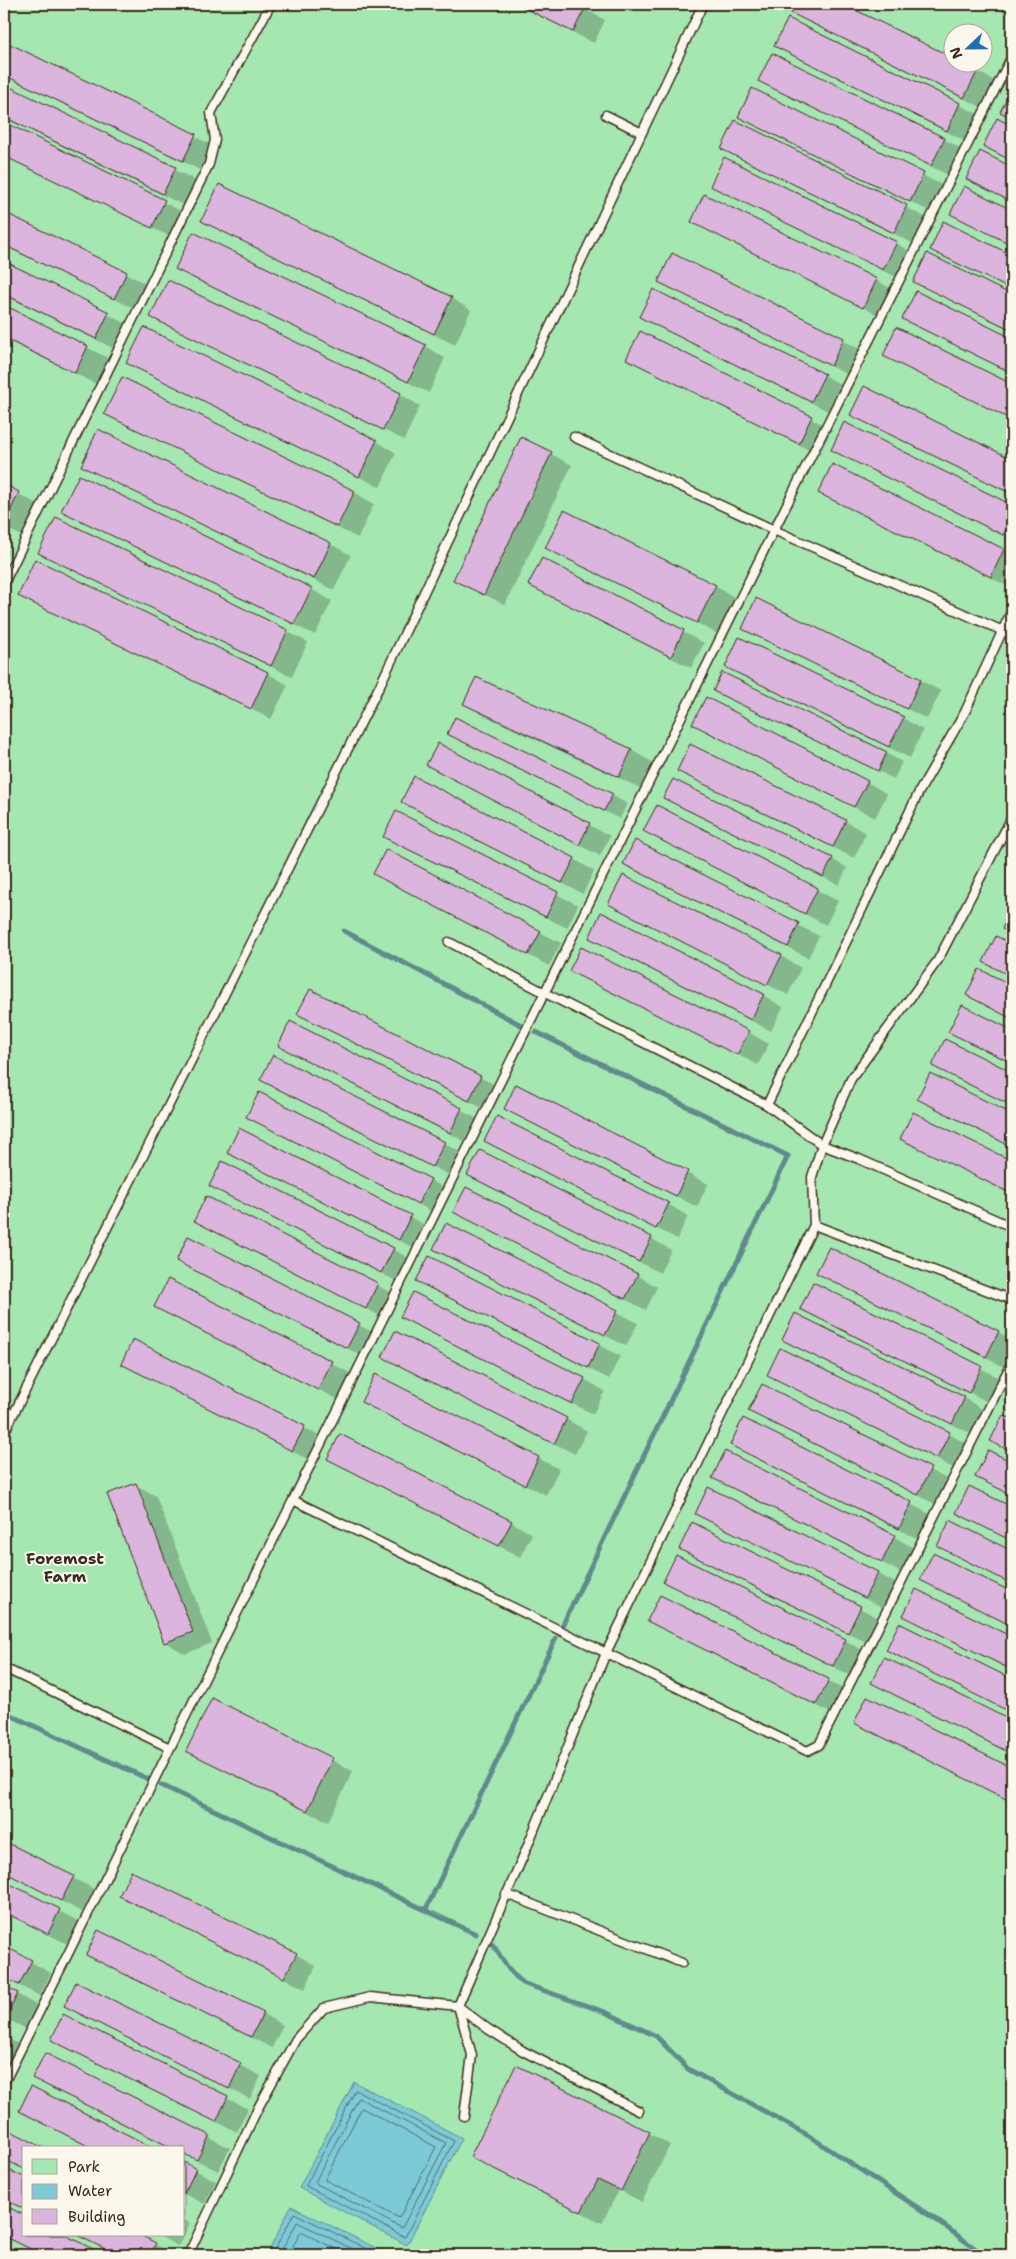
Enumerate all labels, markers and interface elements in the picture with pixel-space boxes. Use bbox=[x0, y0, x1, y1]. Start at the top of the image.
north arrow bbox=[944, 22, 994, 72]
text: N bbox=[946, 44, 966, 61]
district label: Foremost Farm bbox=[26, 1548, 104, 1587]
legend bbox=[22, 2146, 185, 2236]
text: Park bbox=[68, 2157, 100, 2177]
text: Water bbox=[68, 2181, 112, 2201]
text: Building bbox=[68, 2207, 125, 2227]

